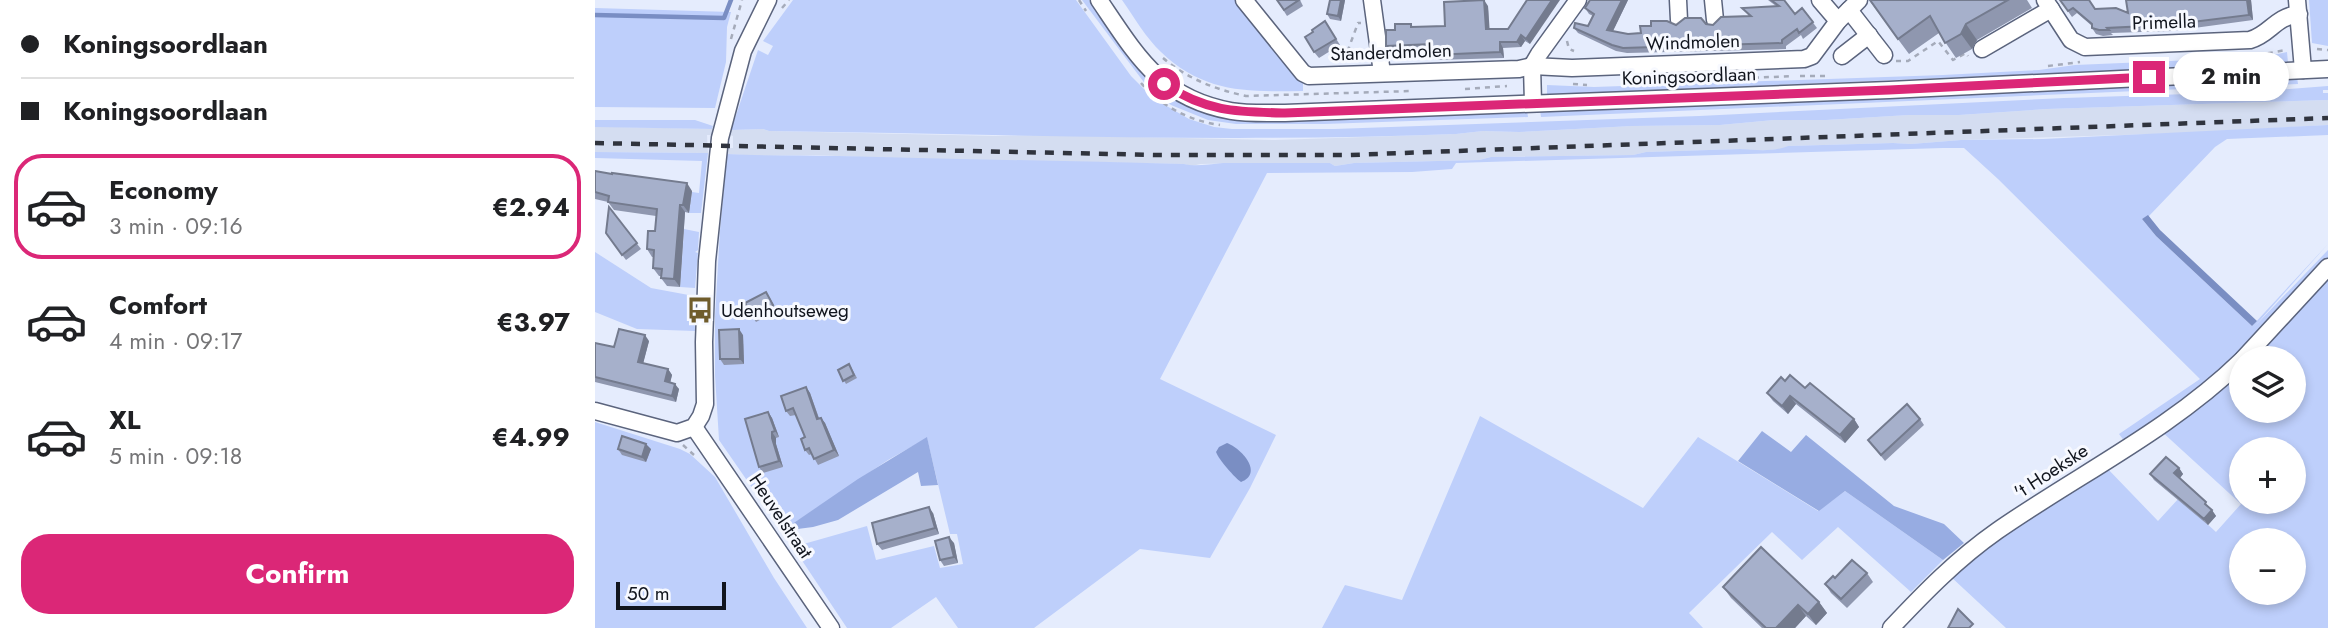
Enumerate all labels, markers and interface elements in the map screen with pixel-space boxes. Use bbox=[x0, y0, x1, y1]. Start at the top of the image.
street label: Primella bbox=[2132, 7, 2196, 37]
text: Koningsoordlaan bbox=[63, 25, 268, 63]
street label: Windmolen bbox=[1646, 27, 1740, 57]
street label: Standerdmolen bbox=[1330, 36, 1452, 68]
callout: 2 min bbox=[2173, 52, 2289, 102]
text: 2 min bbox=[2201, 59, 2261, 93]
street label: Koningsoordlaan bbox=[1621, 60, 1757, 92]
route end bbox=[2133, 61, 2165, 93]
route start bbox=[1148, 68, 1180, 100]
text: Koningsoordlaan bbox=[63, 92, 268, 130]
text: Economy bbox=[109, 171, 218, 209]
icon: car bbox=[25, 175, 88, 238]
text: €2.94 bbox=[492, 188, 570, 226]
text: 3 min · 09:16 bbox=[109, 209, 243, 243]
text: Comfort bbox=[109, 286, 207, 324]
icon: car bbox=[25, 290, 88, 353]
bus stop icon: Udenhoutseweg bbox=[685, 295, 715, 325]
place label: Udenhoutseweg bbox=[721, 297, 849, 324]
text: €3.97 bbox=[497, 303, 570, 341]
text: 4 min · 09:17 bbox=[109, 324, 242, 358]
map controls bbox=[2229, 346, 2306, 605]
button: layers bbox=[2229, 346, 2306, 423]
text: XL bbox=[109, 401, 141, 439]
icon: car bbox=[25, 405, 88, 468]
text: €4.99 bbox=[492, 418, 570, 456]
street label: 't Hoekske bbox=[2009, 437, 2093, 505]
button: + bbox=[2229, 437, 2306, 514]
text: 5 min · 09:18 bbox=[109, 439, 242, 473]
street label: Heuvelstraat bbox=[743, 468, 820, 564]
button: − bbox=[2229, 528, 2306, 605]
button: Confirm bbox=[21, 534, 574, 614]
scale bar bbox=[616, 579, 726, 611]
text: 50 m bbox=[627, 580, 670, 607]

